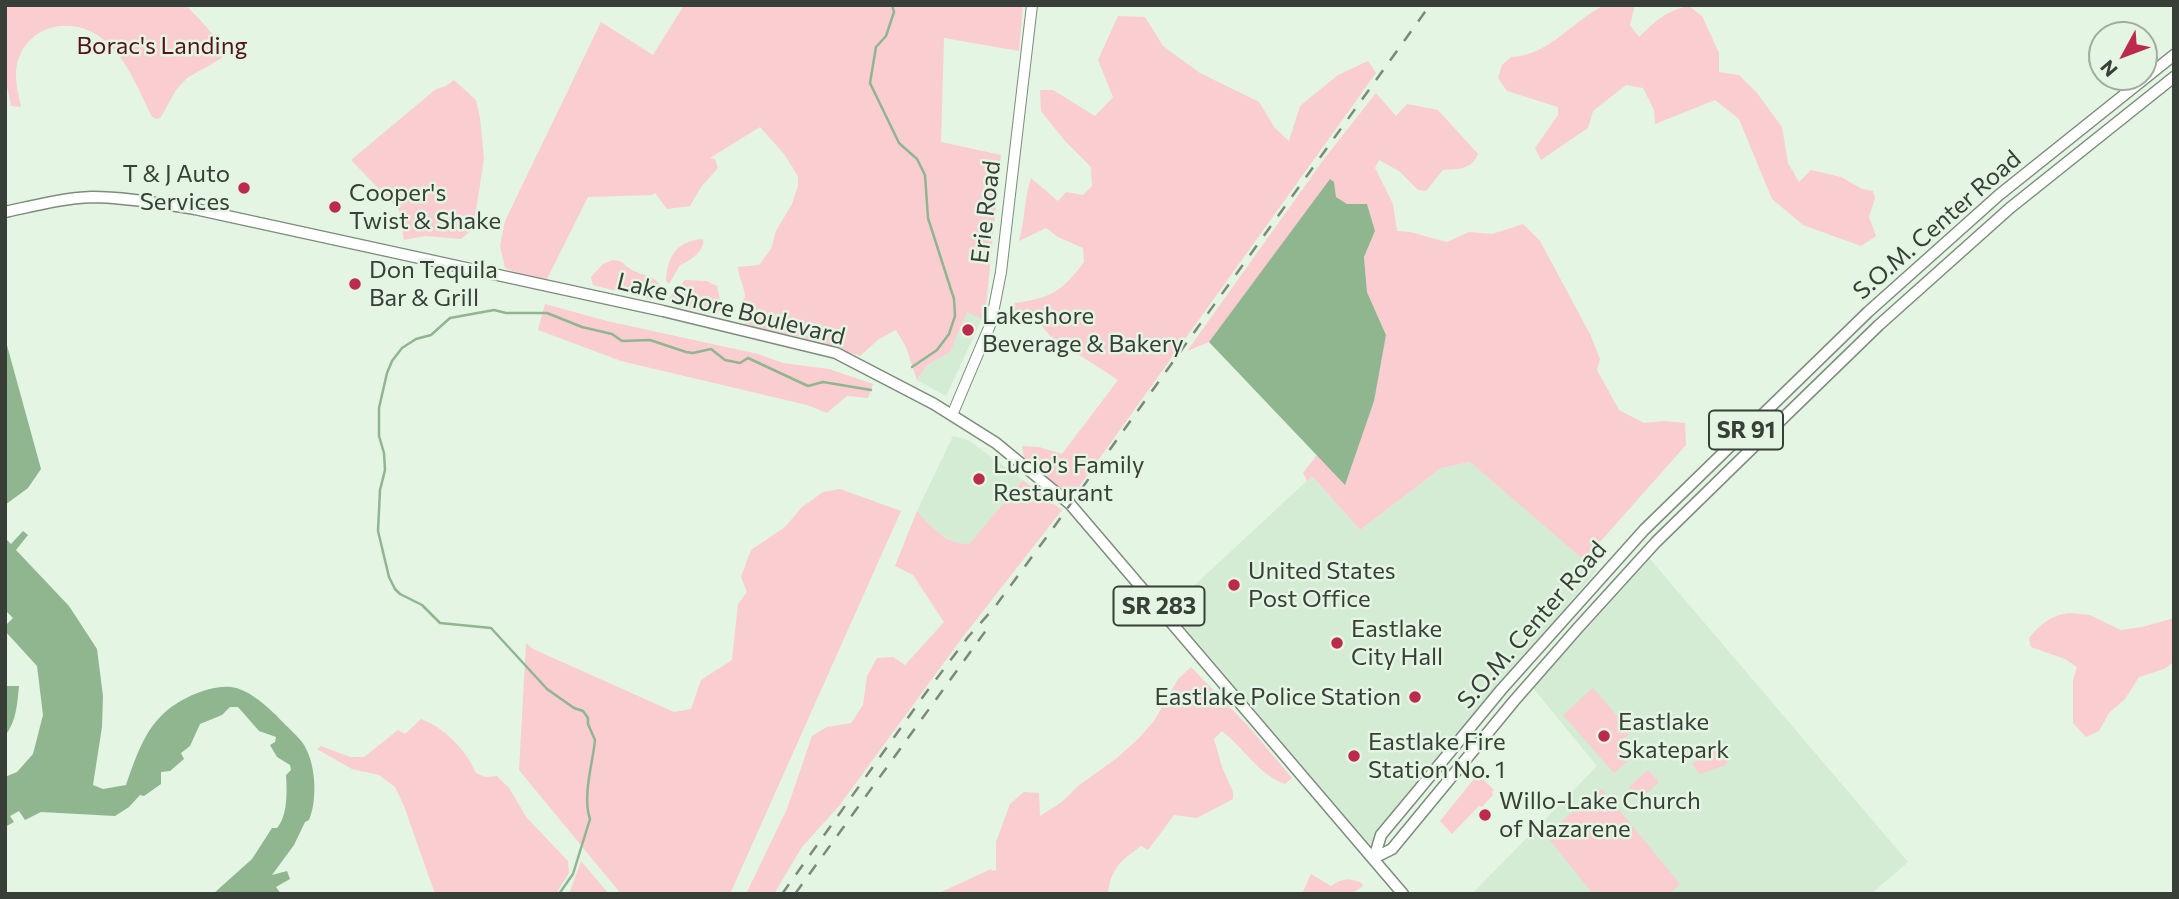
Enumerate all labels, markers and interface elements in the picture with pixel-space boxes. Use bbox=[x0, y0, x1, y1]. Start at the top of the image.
north arrow bbox=[2088, 21, 2158, 91]
park label: Borac's Landing bbox=[77, 32, 247, 60]
text: N bbox=[2095, 56, 2122, 82]
street label: S.O.M. Center Road bbox=[1847, 144, 2027, 306]
street label: Erie Road bbox=[965, 159, 1007, 265]
place label: T & J Auto Services bbox=[122, 160, 230, 216]
place label: Cooper's Twist & Shake bbox=[349, 179, 501, 235]
marker: T & J Auto Services bbox=[236, 180, 252, 196]
marker: Cooper's Twist & Shake bbox=[327, 199, 343, 215]
place label: Don Tequila Bar & Grill bbox=[369, 256, 498, 312]
street label: Lake Shore Boulevard bbox=[614, 267, 848, 351]
marker: Don Tequila Bar & Grill bbox=[347, 276, 363, 292]
place label: Lakeshore Beverage & Bakery bbox=[982, 302, 1184, 358]
marker: Lakeshore Beverage & Bakery bbox=[960, 322, 976, 338]
road number: SR 91 bbox=[1709, 410, 1783, 450]
place label: Lucio's Family Restaurant bbox=[993, 451, 1144, 507]
marker: Lucio's Family Restaurant bbox=[971, 471, 987, 487]
street label: S.O.M. Center Road bbox=[1451, 535, 1613, 715]
place label: United States Post Office bbox=[1248, 557, 1396, 613]
marker: United States Post Office bbox=[1226, 577, 1242, 593]
road number: SR 283 bbox=[1114, 586, 1204, 626]
place label: Eastlake City Hall bbox=[1351, 615, 1443, 671]
marker: Eastlake City Hall bbox=[1329, 635, 1345, 651]
place label: Eastlake Police Station bbox=[1154, 683, 1401, 711]
marker: Eastlake Police Station bbox=[1407, 689, 1423, 705]
place label: Eastlake Skatepark bbox=[1618, 708, 1729, 764]
place label: Eastlake Fire Station No. 1 bbox=[1368, 728, 1506, 784]
marker: Eastlake Skatepark bbox=[1596, 728, 1612, 744]
marker: Eastlake Fire Station No. 1 bbox=[1346, 748, 1362, 764]
place label: Willo-Lake Church of Nazarene bbox=[1499, 787, 1701, 843]
marker: Willo-Lake Church of Nazarene bbox=[1477, 807, 1493, 823]

